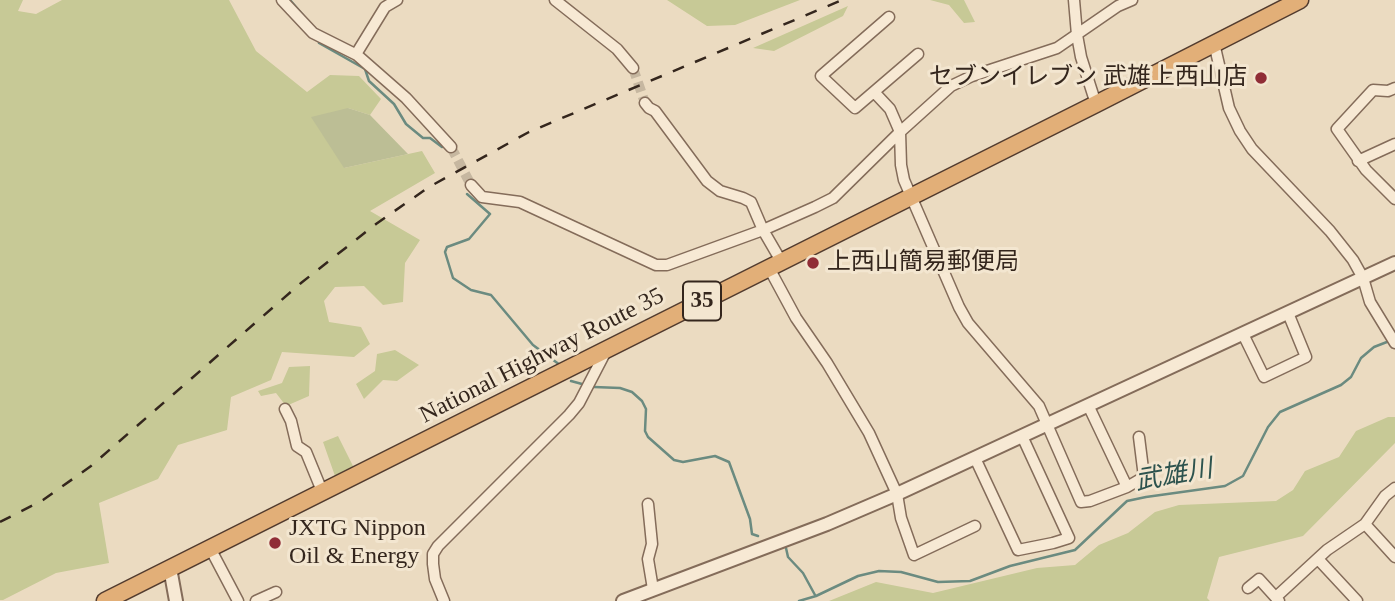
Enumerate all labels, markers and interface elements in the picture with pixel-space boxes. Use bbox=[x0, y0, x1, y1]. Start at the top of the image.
place label: セブンイレブン 武雄上西山店 bbox=[929, 64, 1247, 92]
marker: セブンイレブン 武雄上西山店 bbox=[1253, 70, 1269, 86]
place label: 上西山簡易郵便局 bbox=[827, 249, 1019, 277]
marker: 上西山簡易郵便局 bbox=[805, 255, 821, 271]
street label: National Highway Route 35 bbox=[415, 282, 669, 430]
road number: 35 bbox=[683, 282, 721, 320]
water label: 武雄川 bbox=[1133, 454, 1215, 498]
place label: JXTG Nippon Oil & Energy bbox=[289, 515, 426, 571]
marker: JXTG Nippon Oil & Energy bbox=[267, 535, 283, 551]

